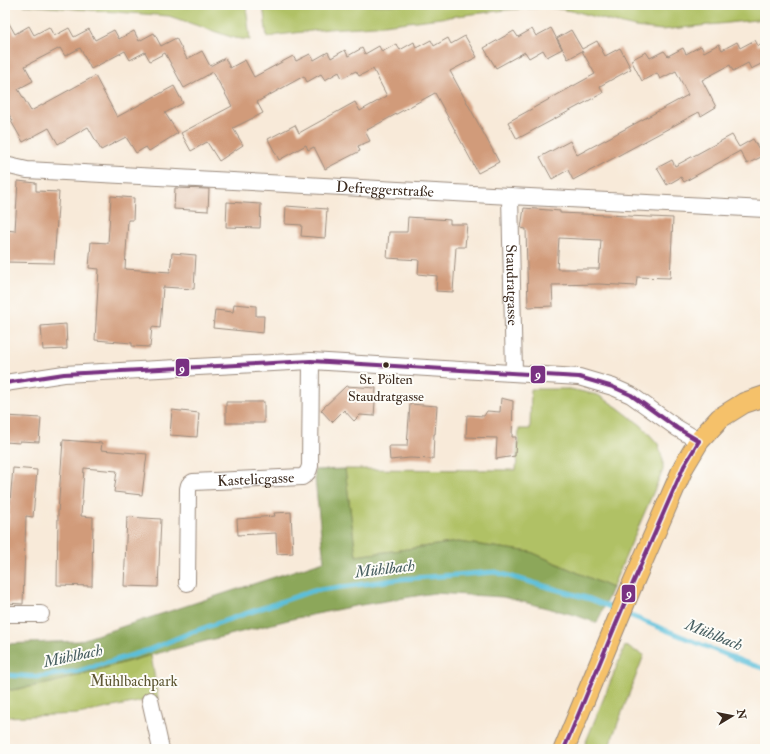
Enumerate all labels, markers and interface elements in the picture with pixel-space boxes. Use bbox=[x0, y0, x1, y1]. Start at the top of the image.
street label: Defreggerstraße bbox=[335, 177, 434, 201]
street label: Staudratgasse bbox=[502, 244, 522, 326]
line badge: 9 bbox=[175, 358, 190, 377]
marker: St. Pölten Staudratgasse bbox=[381, 360, 391, 370]
text: 9 bbox=[178, 362, 185, 375]
line badge: 9 bbox=[530, 365, 546, 384]
text: 9 bbox=[534, 368, 541, 381]
place label: St. Pölten Staudratgasse bbox=[348, 371, 424, 405]
street label: Kastelicgasse bbox=[217, 468, 295, 490]
water label: Mühlbach bbox=[353, 555, 416, 583]
line badge: 9 bbox=[621, 584, 636, 603]
text: 9 bbox=[625, 587, 632, 600]
water label: Mühlbach bbox=[681, 614, 746, 656]
water label: Mühlbach bbox=[41, 640, 104, 672]
park label: Mühlbachpark bbox=[90, 672, 178, 692]
north arrow bbox=[712, 696, 752, 736]
text: N bbox=[734, 707, 749, 721]

